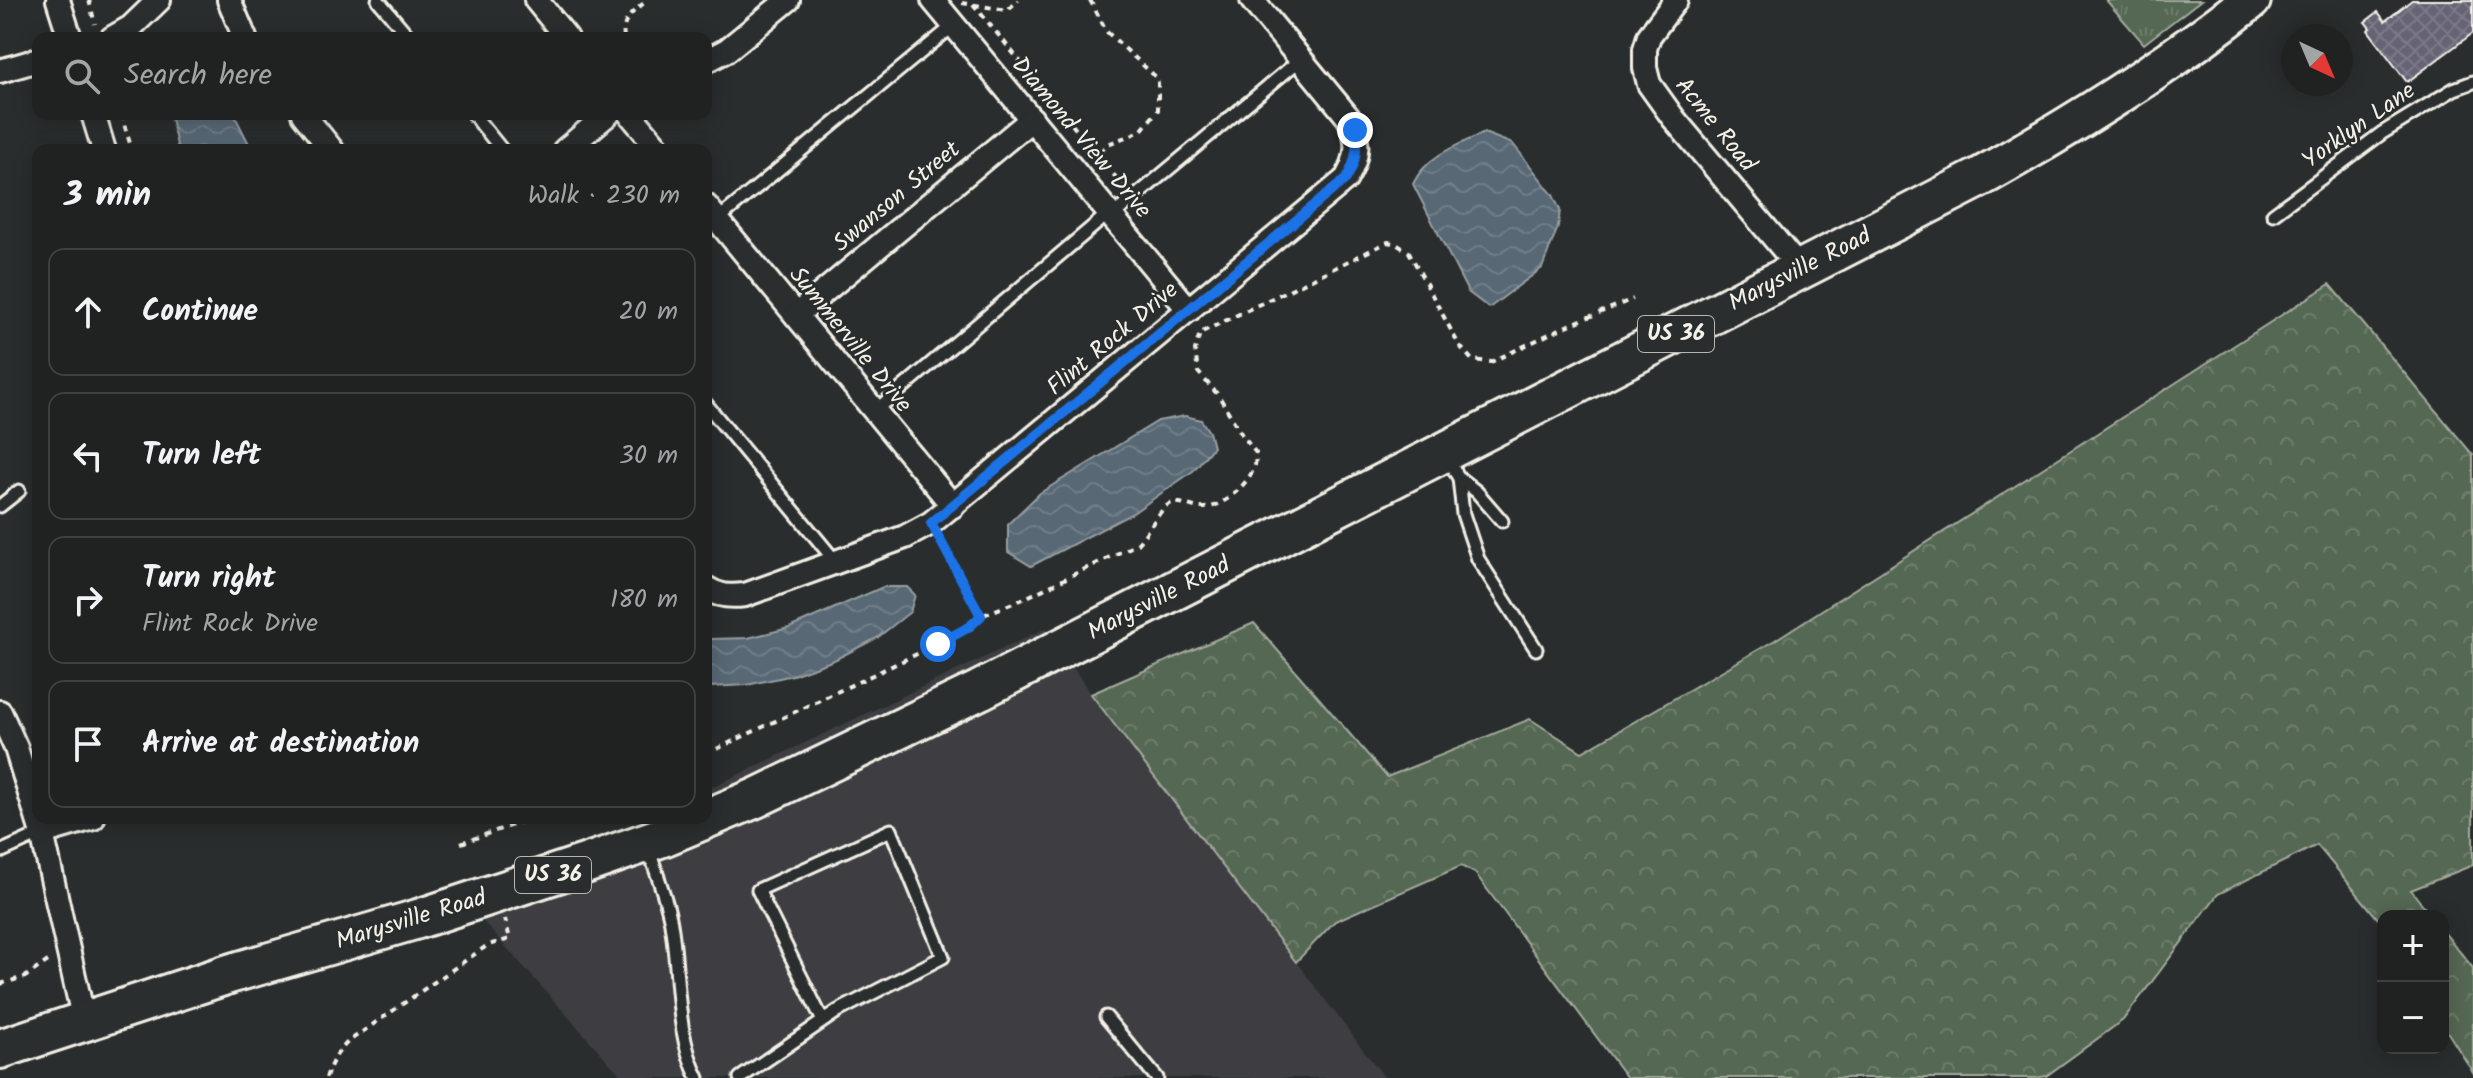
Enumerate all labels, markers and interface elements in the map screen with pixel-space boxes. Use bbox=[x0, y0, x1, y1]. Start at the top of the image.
north arrow bbox=[2281, 24, 2353, 96]
search box bbox=[32, 32, 712, 120]
street label: Diamond View Drive bbox=[1001, 48, 1161, 228]
text: Search here bbox=[124, 52, 272, 100]
icon: search bbox=[60, 54, 104, 98]
street label: Acme Road bbox=[1664, 69, 1766, 182]
street label: Yorklyn Lane bbox=[2294, 72, 2424, 180]
route end bbox=[1337, 112, 1373, 148]
street label: Swanson Street bbox=[824, 131, 970, 263]
text: 3 min bbox=[64, 169, 151, 223]
text: Walk · 230 m bbox=[528, 175, 680, 217]
street label: Marysville Road bbox=[1722, 217, 1879, 323]
street label: Summerville Drive bbox=[778, 258, 922, 422]
street label: Flint Rock Drive bbox=[1038, 272, 1188, 406]
text: Continue bbox=[142, 288, 258, 336]
icon: ahead bbox=[66, 290, 110, 334]
text: 20 m bbox=[619, 291, 678, 333]
road number: US 36 bbox=[1638, 316, 1714, 352]
text: Turn left bbox=[142, 432, 261, 480]
icon: left bbox=[66, 434, 110, 478]
text: 30 m bbox=[619, 435, 678, 477]
street label: Marysville Road bbox=[1081, 546, 1238, 652]
text: Turn right bbox=[142, 555, 275, 603]
icon: right bbox=[66, 578, 110, 622]
text: 180 m bbox=[610, 579, 678, 621]
text: Flint Rock Drive bbox=[142, 603, 318, 645]
route start bbox=[920, 626, 956, 662]
text: Arrive at destination bbox=[142, 720, 419, 768]
icon: arrive bbox=[66, 722, 110, 766]
road number: US 36 bbox=[515, 857, 591, 893]
street label: Marysville Road bbox=[331, 878, 492, 961]
map controls bbox=[2377, 910, 2449, 1054]
button: + bbox=[2377, 910, 2449, 982]
button: − bbox=[2377, 982, 2449, 1054]

